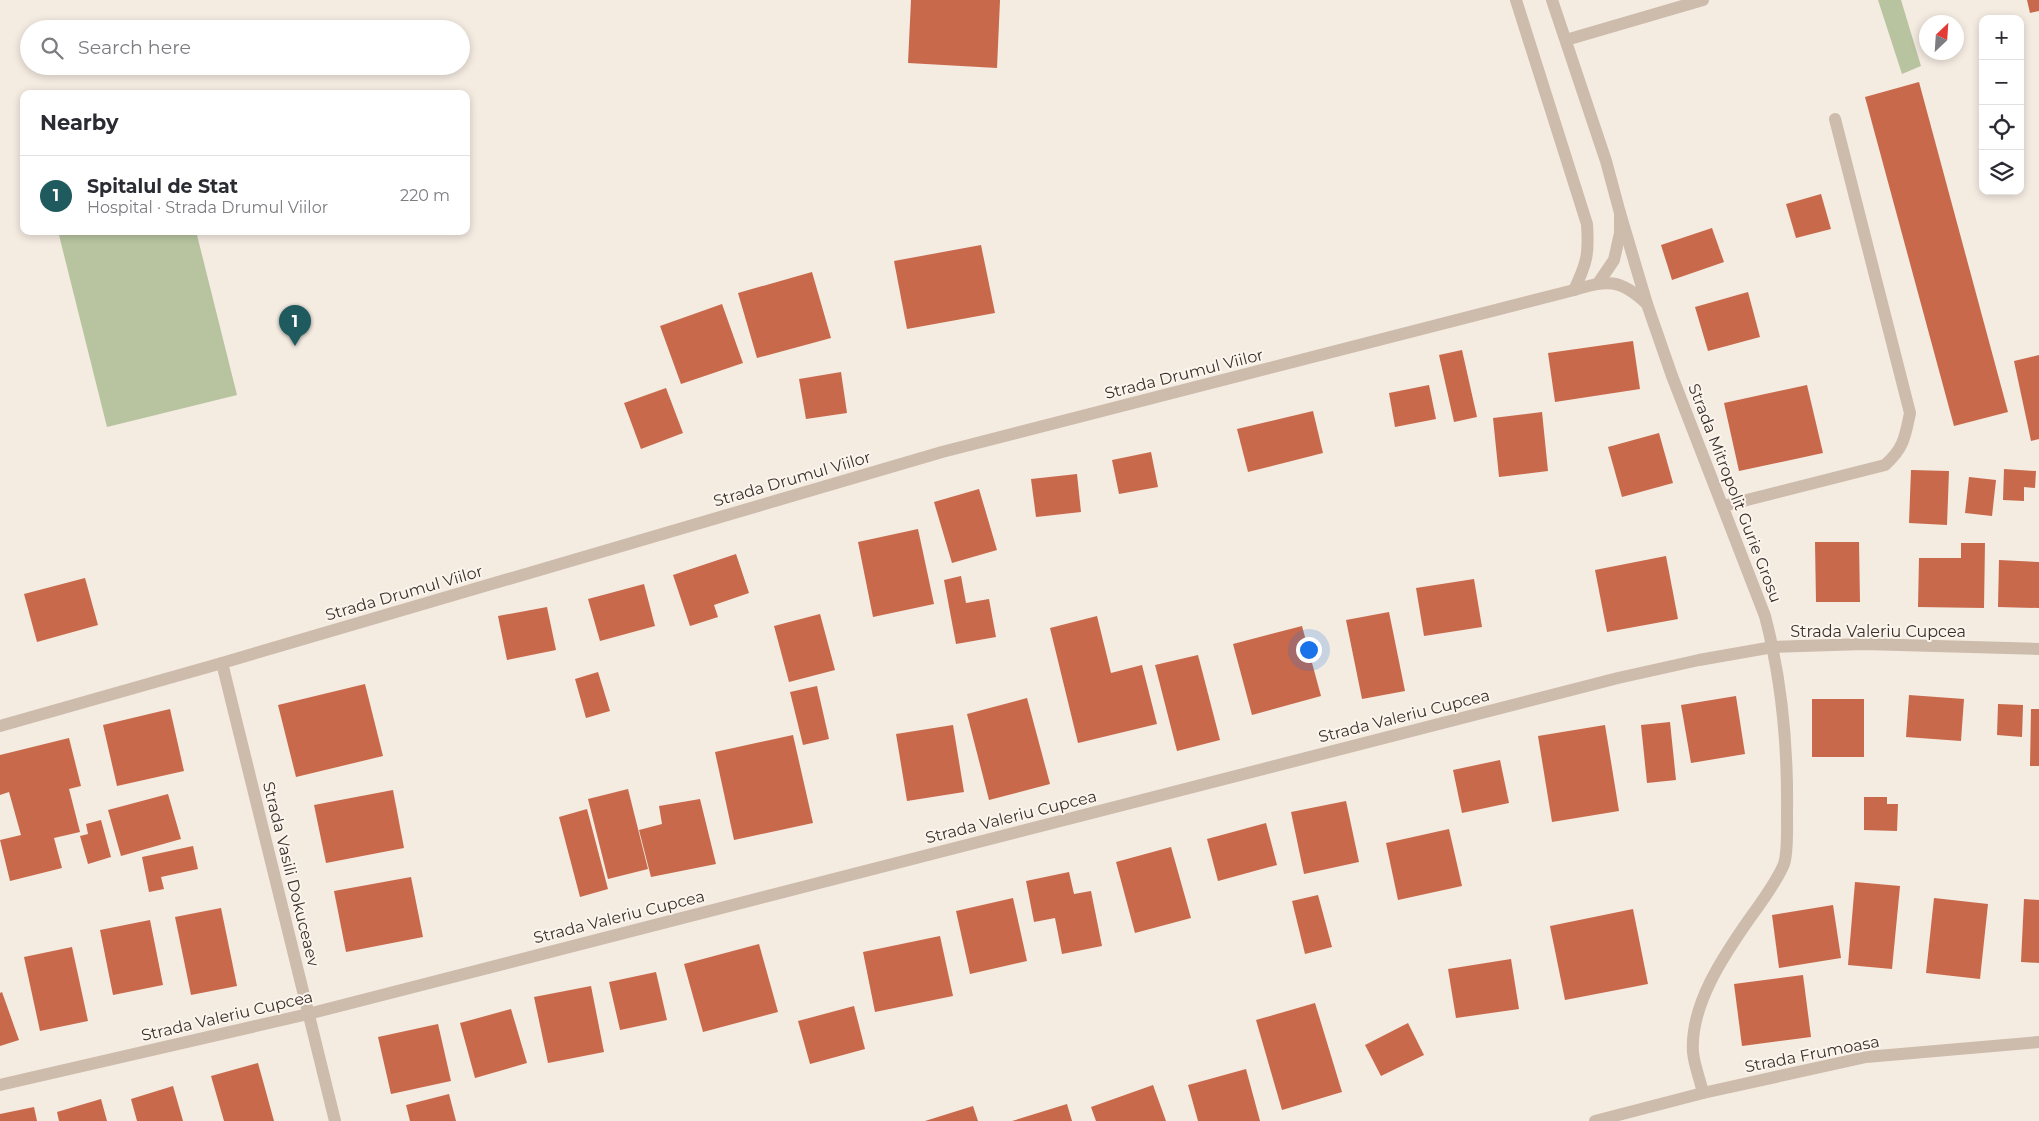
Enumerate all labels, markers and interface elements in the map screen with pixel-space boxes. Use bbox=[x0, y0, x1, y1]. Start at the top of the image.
north arrow bbox=[1919, 15, 1964, 60]
map controls bbox=[1979, 15, 2024, 195]
button: + bbox=[1979, 15, 2024, 60]
search box bbox=[20, 20, 470, 75]
icon: search bbox=[38, 34, 66, 62]
text: Search here bbox=[78, 36, 191, 59]
button: − bbox=[1979, 60, 2024, 105]
button: locate bbox=[1979, 105, 2024, 150]
text: Nearby bbox=[40, 110, 119, 135]
button: layers bbox=[1979, 150, 2024, 195]
text: Spitalul de Stat bbox=[87, 175, 238, 198]
text: 1 bbox=[53, 186, 59, 205]
text: 220 m bbox=[400, 186, 450, 205]
text: Hospital · Strada Drumul Viilor bbox=[87, 198, 328, 217]
pin: 1 bbox=[279, 305, 311, 346]
street label: Strada Drumul Viilor bbox=[1103, 345, 1265, 403]
street label: Strada Mitropolit Gurie Grosu bbox=[1684, 381, 1786, 605]
street label: Strada Drumul Viilor bbox=[711, 447, 873, 511]
street label: Strada Drumul Viilor bbox=[323, 561, 485, 625]
street label: Strada Valeriu Cupcea bbox=[1790, 622, 1966, 641]
your location bbox=[1296, 637, 1322, 663]
street label: Strada Valeriu Cupcea bbox=[1316, 686, 1492, 746]
street label: Strada Vasili Dokuceaev bbox=[259, 780, 323, 969]
street label: Strada Valeriu Cupcea bbox=[923, 787, 1099, 847]
street label: Strada Valeriu Cupcea bbox=[531, 887, 707, 947]
street label: Strada Valeriu Cupcea bbox=[139, 987, 315, 1045]
street label: Strada Frumoasa bbox=[1743, 1032, 1881, 1076]

